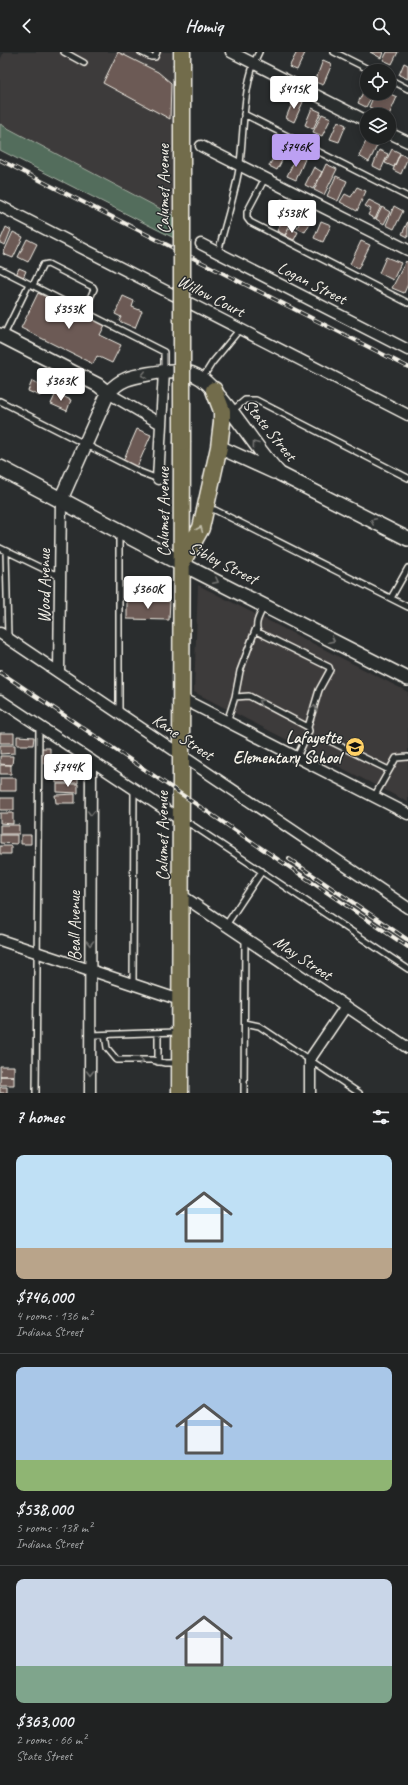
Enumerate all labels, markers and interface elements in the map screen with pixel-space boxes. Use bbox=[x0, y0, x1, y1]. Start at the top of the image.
icon: back bbox=[16, 15, 38, 37]
text: Homiq bbox=[185, 15, 223, 37]
icon: search bbox=[370, 15, 392, 37]
map controls bbox=[360, 64, 396, 144]
button: locate bbox=[360, 64, 396, 100]
pin: $415K bbox=[266, 76, 322, 110]
text: $415K bbox=[279, 81, 309, 97]
button: layers bbox=[360, 108, 396, 144]
pin: $746K bbox=[268, 134, 324, 168]
text: $746K bbox=[281, 139, 311, 155]
street label: Calumet Avenue bbox=[153, 143, 174, 234]
pin: $538K bbox=[264, 200, 320, 234]
text: $538K bbox=[277, 205, 307, 221]
street label: Logan Street bbox=[274, 257, 352, 310]
street label: Willow Court bbox=[174, 270, 250, 323]
pin: $353K bbox=[41, 296, 97, 330]
text: $353K bbox=[54, 301, 84, 317]
pin: $363K bbox=[33, 368, 89, 402]
one-way arrow bbox=[141, 370, 147, 378]
text: $363K bbox=[46, 373, 76, 389]
street label: State Street bbox=[239, 395, 303, 467]
one-way arrow bbox=[253, 441, 260, 448]
street label: Calumet Avenue bbox=[153, 466, 174, 557]
one-way arrow bbox=[370, 519, 377, 526]
one-way arrow bbox=[195, 526, 203, 533]
street label: Sibley Street bbox=[185, 537, 263, 590]
street label: Wood Avenue bbox=[34, 547, 55, 623]
pin: $360K bbox=[120, 576, 176, 610]
one-way arrow bbox=[212, 576, 220, 584]
text: $360K bbox=[133, 581, 163, 597]
one-way arrow bbox=[328, 635, 335, 643]
one-way arrow bbox=[258, 699, 265, 707]
one-way arrow bbox=[309, 705, 318, 712]
street label: Kane Street bbox=[148, 709, 220, 766]
place label: Lafayette Elementary School bbox=[233, 727, 344, 768]
school or university icon: Lafayette Elementary School bbox=[344, 736, 366, 758]
pin: $744K bbox=[40, 754, 96, 788]
text: $744K bbox=[53, 759, 83, 775]
street label: Calumet Avenue bbox=[152, 790, 173, 881]
one-way arrow bbox=[87, 810, 95, 816]
street label: Beall Avenue bbox=[64, 890, 85, 961]
street label: May Street bbox=[270, 931, 338, 986]
one-way arrow bbox=[86, 940, 94, 946]
one-way arrow bbox=[138, 1057, 144, 1065]
one-way arrow bbox=[86, 1070, 94, 1076]
icon: filters bbox=[370, 1106, 392, 1128]
text: 7 homes bbox=[16, 1107, 64, 1128]
icon: home bbox=[168, 1181, 240, 1253]
text: $746,000 bbox=[16, 1287, 73, 1308]
text: 4 rooms · 136 m² bbox=[16, 1308, 92, 1324]
text: Indiana Street bbox=[16, 1324, 82, 1340]
icon: home bbox=[168, 1393, 240, 1465]
text: $538,000 bbox=[16, 1499, 73, 1520]
text: 5 rooms · 138 m² bbox=[16, 1520, 92, 1536]
text: Indiana Street bbox=[16, 1536, 82, 1552]
icon: home bbox=[168, 1605, 240, 1677]
text: $363,000 bbox=[16, 1711, 73, 1732]
text: 2 rooms · 66 m² bbox=[16, 1732, 86, 1748]
text: State Street bbox=[16, 1748, 72, 1764]

